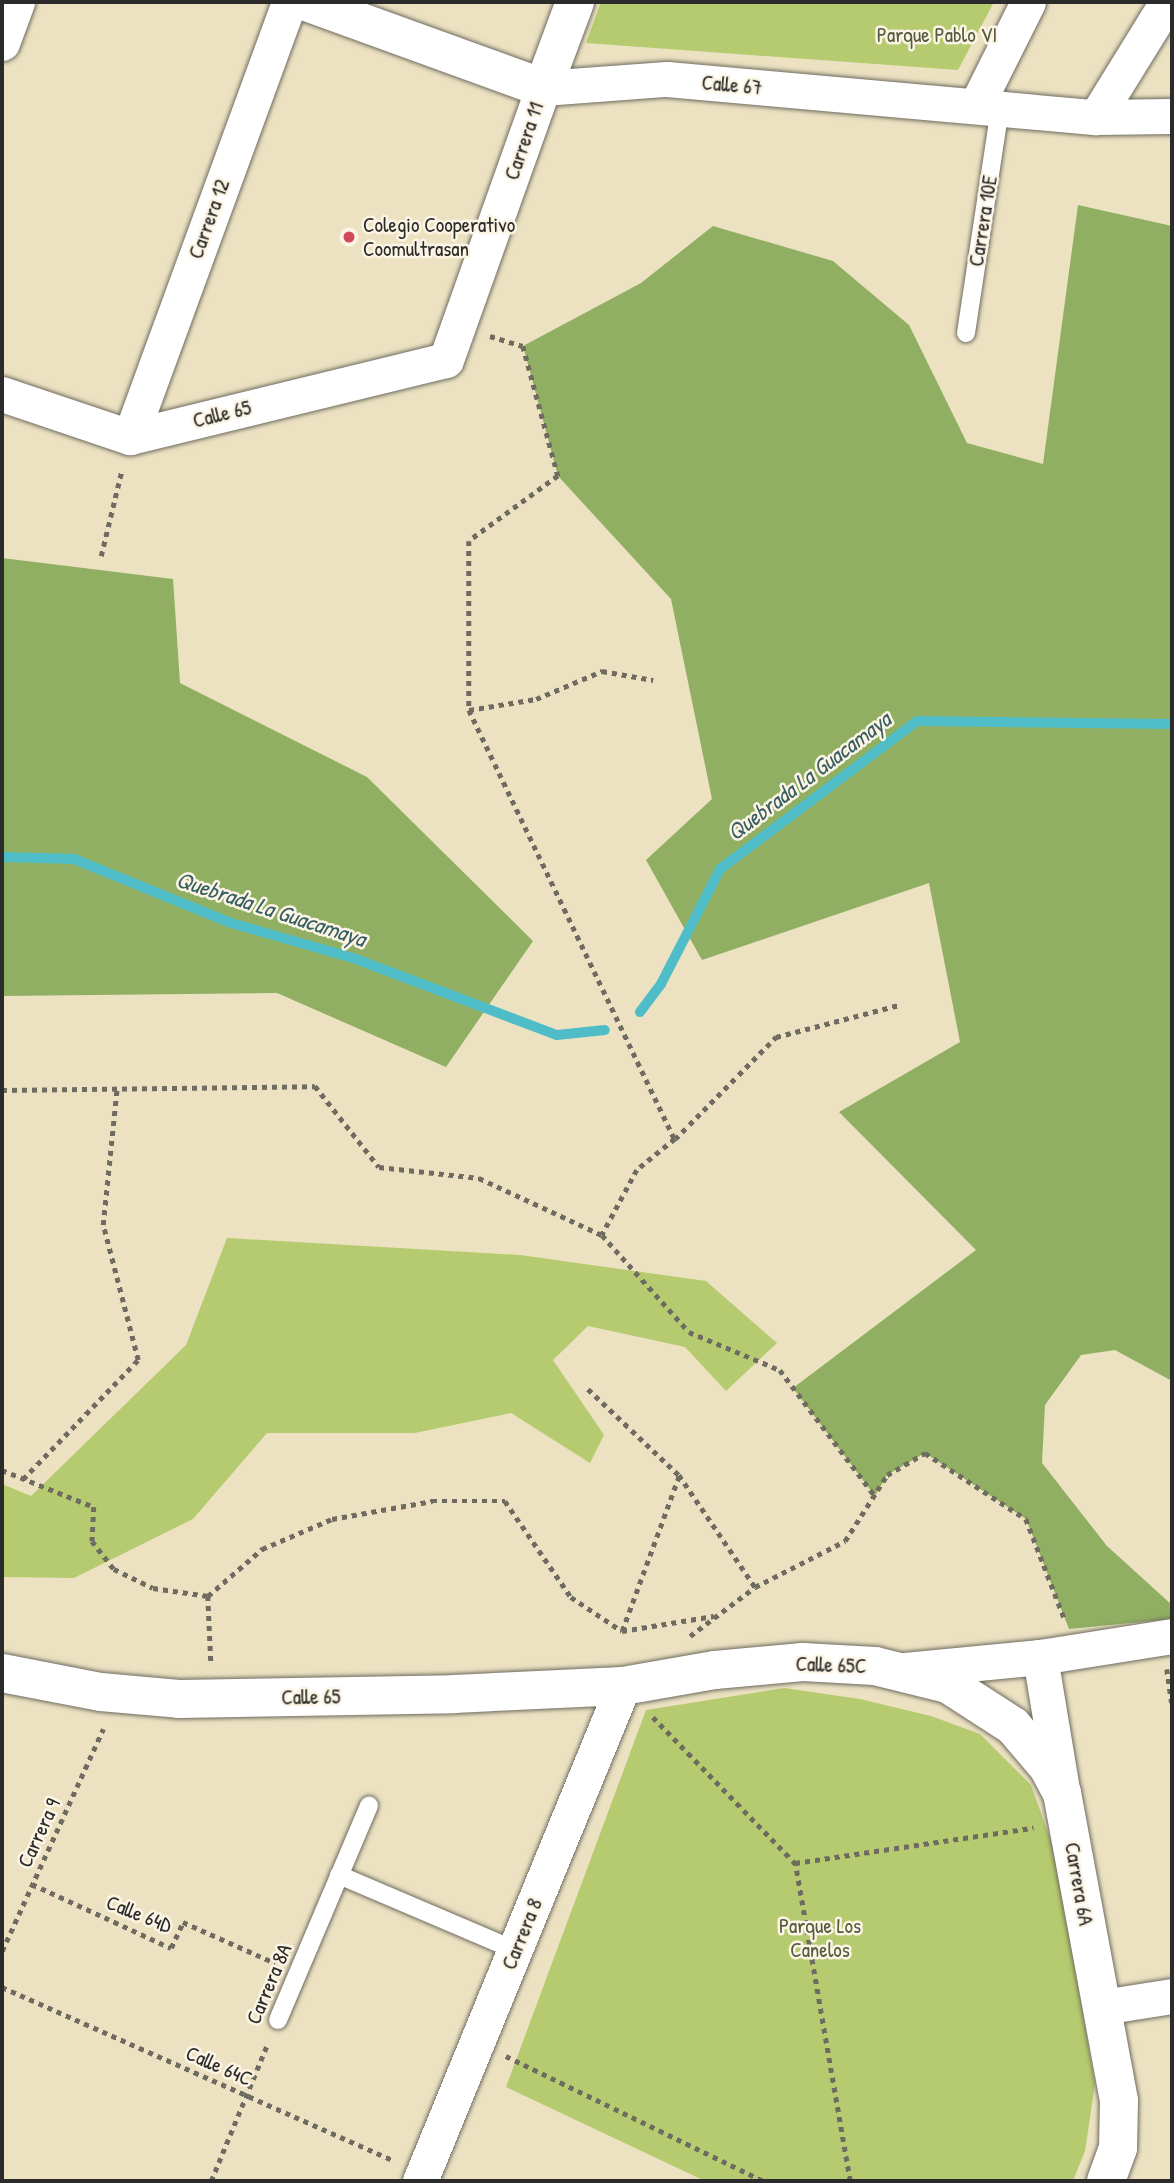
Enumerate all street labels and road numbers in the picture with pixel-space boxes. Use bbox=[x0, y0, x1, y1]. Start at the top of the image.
street label: Calle 67 bbox=[701, 70, 763, 100]
street label: Carrera 11 bbox=[499, 99, 549, 183]
street label: Carrera 10E bbox=[963, 174, 1003, 268]
street label: Carrera 12 bbox=[183, 176, 235, 262]
street label: Calle 65 bbox=[190, 395, 254, 433]
street label: Calle 65C bbox=[795, 1651, 867, 1679]
street label: Calle 65 bbox=[281, 1684, 341, 1710]
street label: Carrera 9 bbox=[12, 1795, 66, 1871]
street label: Carrera 6A bbox=[1059, 1840, 1099, 1928]
street label: Calle 64D bbox=[103, 1890, 175, 1938]
street label: Carrera 8 bbox=[496, 1895, 548, 1973]
street label: Carrera 8A bbox=[241, 1940, 297, 2028]
street label: Calle 64C bbox=[182, 2040, 256, 2092]

